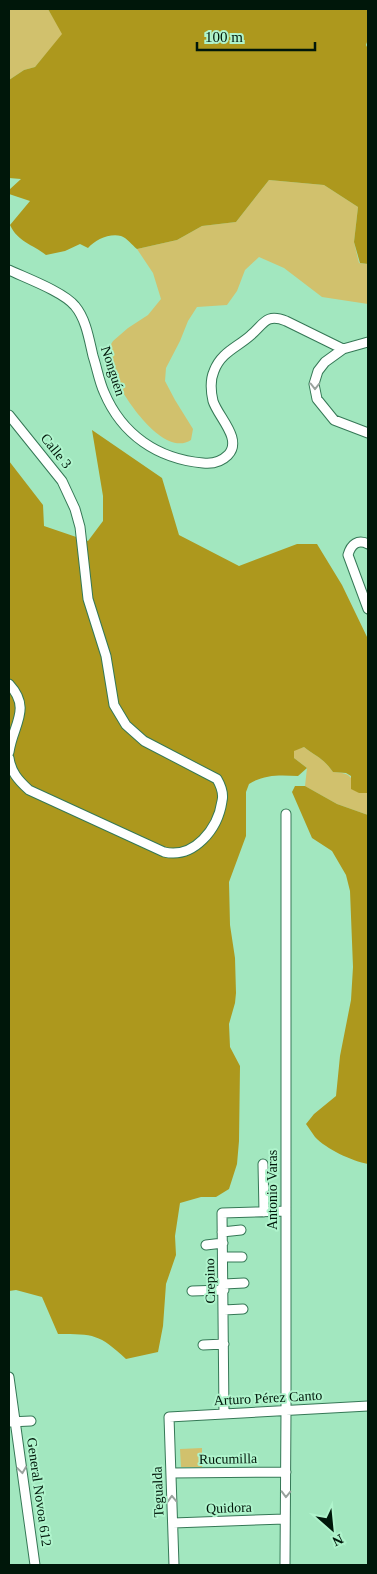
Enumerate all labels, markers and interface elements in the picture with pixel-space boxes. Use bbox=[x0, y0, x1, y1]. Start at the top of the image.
scale bar bbox=[197, 20, 314, 52]
text: 100 m bbox=[205, 29, 243, 45]
street label: Nonguén bbox=[98, 344, 128, 398]
one-way arrow bbox=[310, 382, 320, 390]
street label: Calle 3 bbox=[38, 431, 74, 471]
street label: Antonio Varas bbox=[265, 1150, 280, 1230]
street label: Crepino bbox=[202, 1258, 218, 1304]
street label: Arturo Pérez Canto bbox=[213, 1388, 323, 1408]
street label: General Novoa 612 bbox=[24, 1437, 54, 1547]
street label: Rucumilla bbox=[199, 1451, 258, 1467]
street label: Tegualda bbox=[150, 1465, 166, 1518]
one-way arrow bbox=[17, 1466, 27, 1475]
one-way arrow bbox=[281, 1490, 291, 1498]
one-way arrow bbox=[167, 1495, 177, 1502]
street label: Quidora bbox=[206, 1500, 253, 1516]
north arrow bbox=[307, 1504, 357, 1554]
text: N bbox=[330, 1531, 346, 1549]

